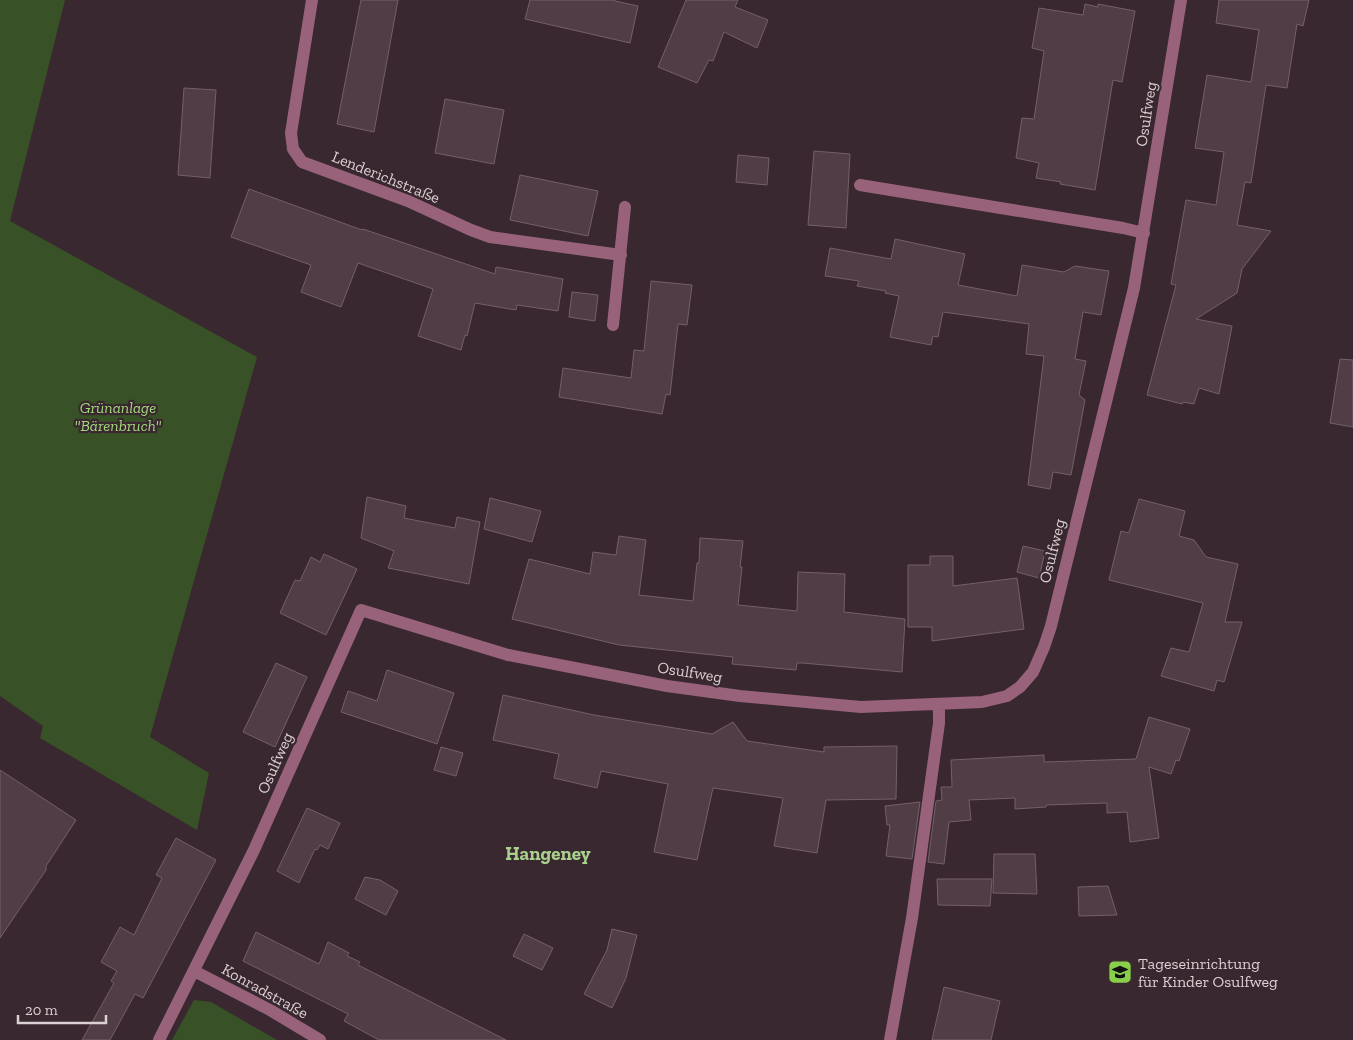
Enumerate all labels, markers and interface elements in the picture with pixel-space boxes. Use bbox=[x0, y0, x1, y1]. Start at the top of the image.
street label: Osulfweg bbox=[1132, 80, 1161, 148]
street label: Lenderichstraße bbox=[329, 147, 443, 207]
park label: Grünanlage "Bärenbruch" bbox=[75, 398, 162, 435]
street label: Osulfweg bbox=[1035, 517, 1069, 585]
street label: Osulfweg bbox=[656, 658, 724, 687]
street label: Osulfweg bbox=[253, 729, 297, 797]
district label: Hangeney bbox=[505, 842, 591, 865]
place label: Tageseinrichtung für Kinder Osulfweg bbox=[1138, 954, 1278, 991]
street label: Konradstraße bbox=[218, 959, 312, 1023]
school or university icon: Tageseinrichtung für Kinder Osulfweg bbox=[1107, 959, 1133, 985]
scale bar bbox=[18, 992, 105, 1024]
text: 20 m bbox=[25, 1001, 58, 1019]

